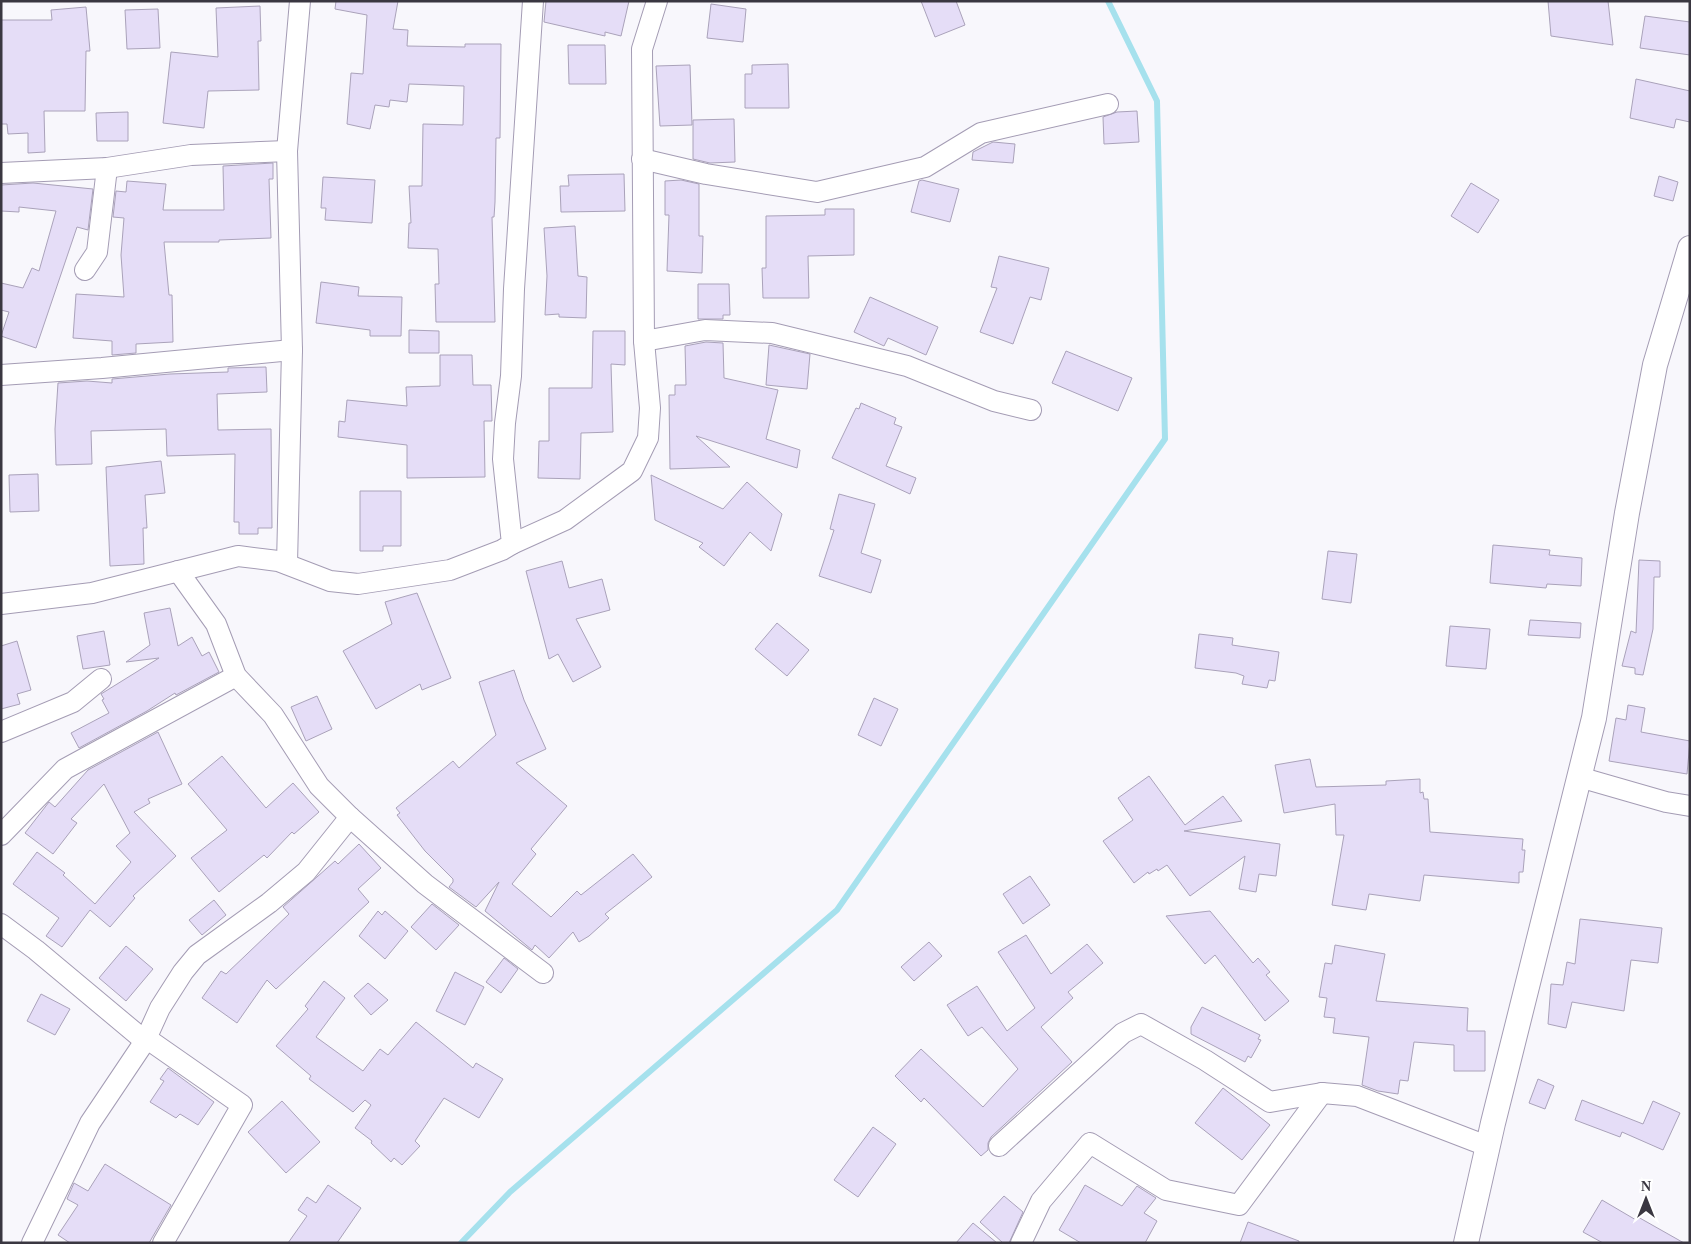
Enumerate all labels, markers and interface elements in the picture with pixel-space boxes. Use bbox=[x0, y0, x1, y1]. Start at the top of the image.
north arrow bbox=[1621, 1174, 1671, 1224]
text: N bbox=[1641, 1179, 1651, 1194]

